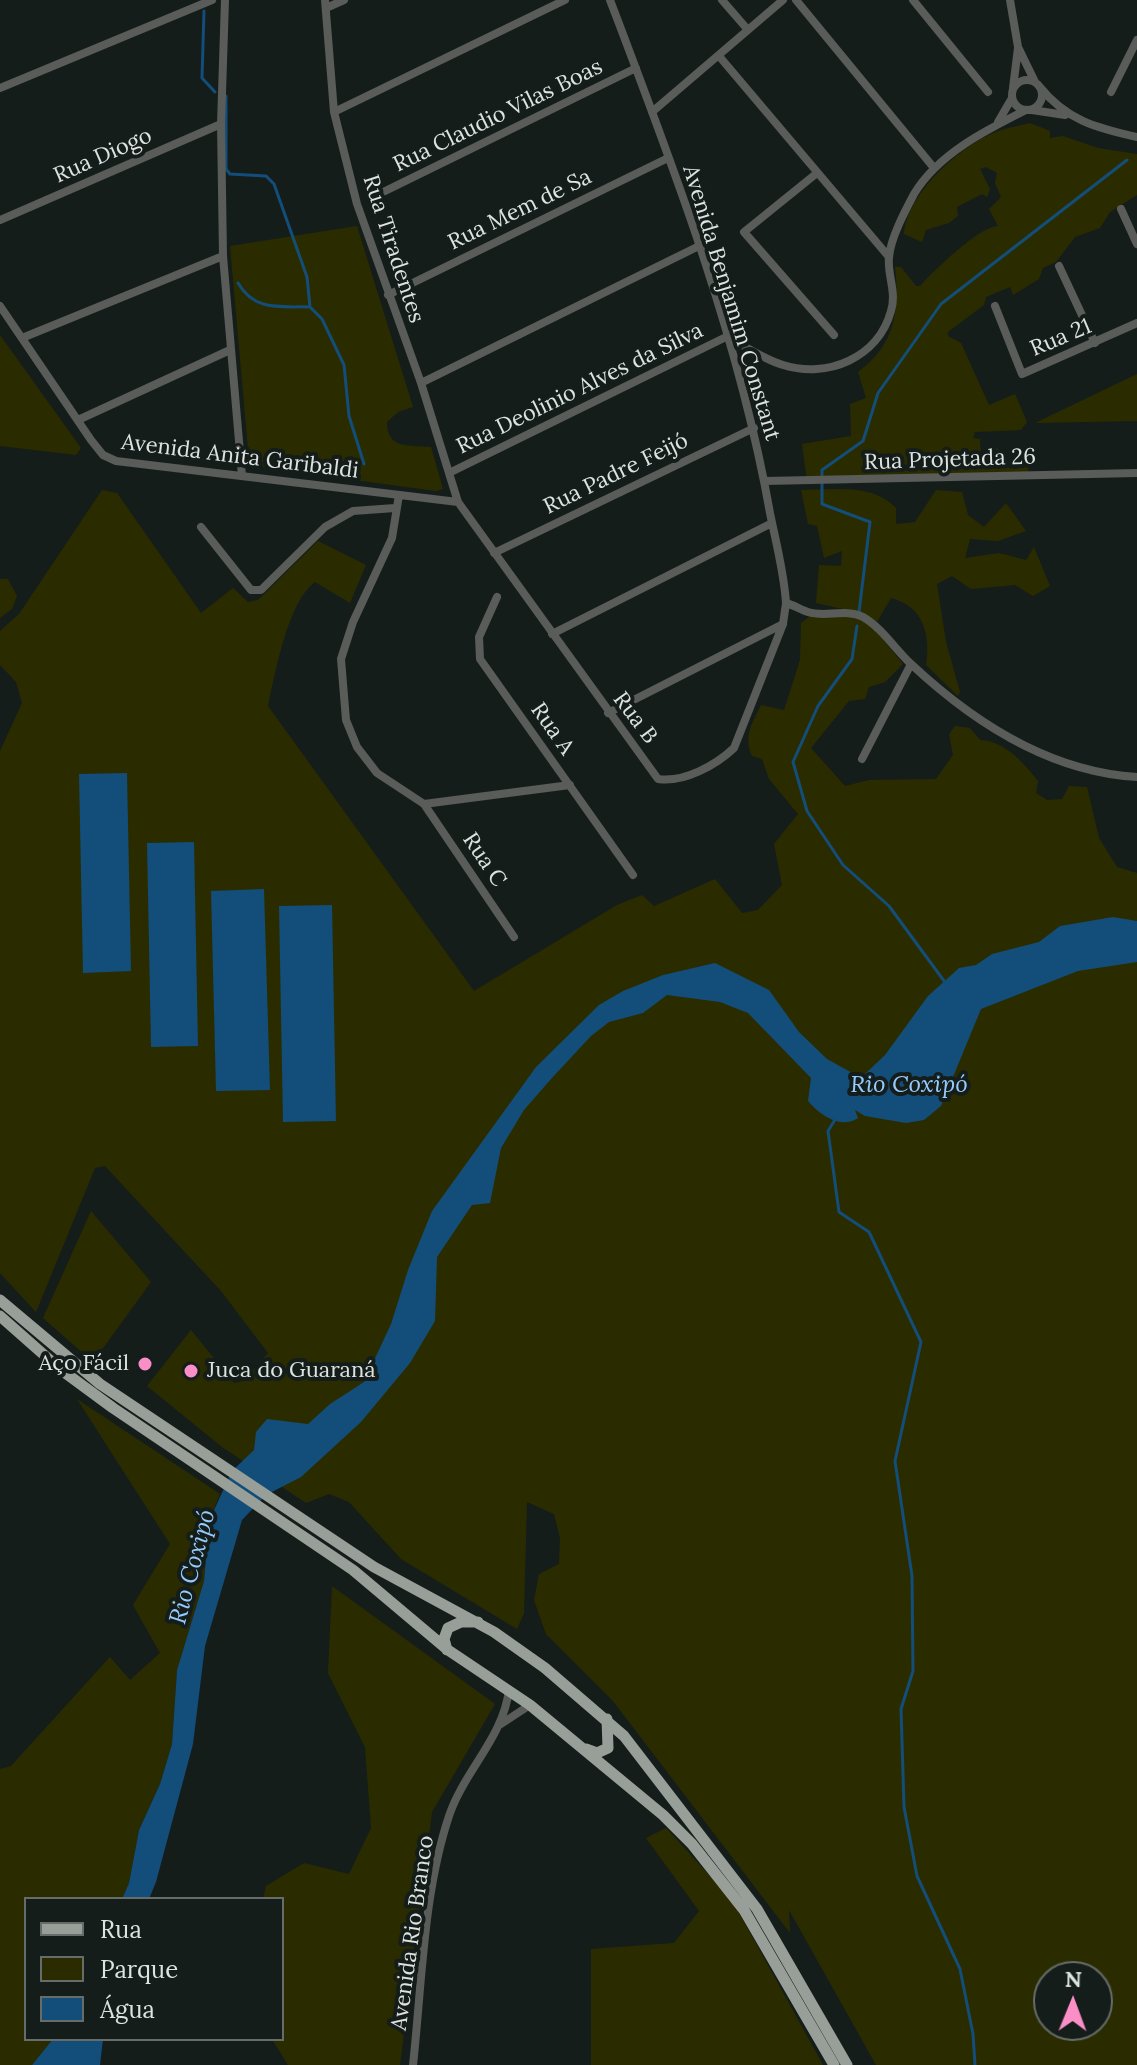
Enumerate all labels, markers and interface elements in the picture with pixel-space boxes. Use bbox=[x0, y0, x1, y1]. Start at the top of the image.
street label: Rua Claudio Vilas Boas bbox=[389, 54, 607, 178]
street label: Rua Diogo bbox=[50, 123, 156, 189]
street label: Avenida Benjamim Constant bbox=[676, 162, 786, 444]
street label: Rua Mem de Sa bbox=[444, 164, 596, 256]
street label: Rua Tiradentes bbox=[357, 172, 429, 326]
street label: Rua 21 bbox=[1026, 313, 1096, 363]
street label: Rua Deolinio Alves da Silva bbox=[452, 318, 708, 460]
street label: Rua Padre Feijó bbox=[540, 428, 692, 520]
street label: Avenida Anita Garibaldi bbox=[120, 429, 360, 485]
street label: Rua Projetada 26 bbox=[864, 444, 1036, 476]
street label: Rua B bbox=[607, 687, 663, 749]
street label: Rua A bbox=[525, 698, 579, 760]
street label: Rua C bbox=[456, 828, 512, 892]
water label: Rio Coxipó bbox=[850, 1071, 968, 1099]
place label: Aço Fácil bbox=[39, 1351, 129, 1377]
marker: Aço Fácil bbox=[136, 1355, 154, 1373]
place label: Juca do Guaraná bbox=[207, 1358, 376, 1384]
marker: Juca do Guaraná bbox=[182, 1362, 200, 1380]
water label: Rio Coxipó bbox=[164, 1507, 222, 1627]
street label: Avenida Rio Branco bbox=[386, 1834, 440, 2032]
legend bbox=[24, 1897, 284, 2041]
text: Rua bbox=[100, 1914, 142, 1945]
text: Parque bbox=[100, 1954, 178, 1985]
north arrow bbox=[1033, 1961, 1113, 2041]
text: N bbox=[1065, 1965, 1082, 1993]
text: Água bbox=[100, 1994, 155, 2025]

